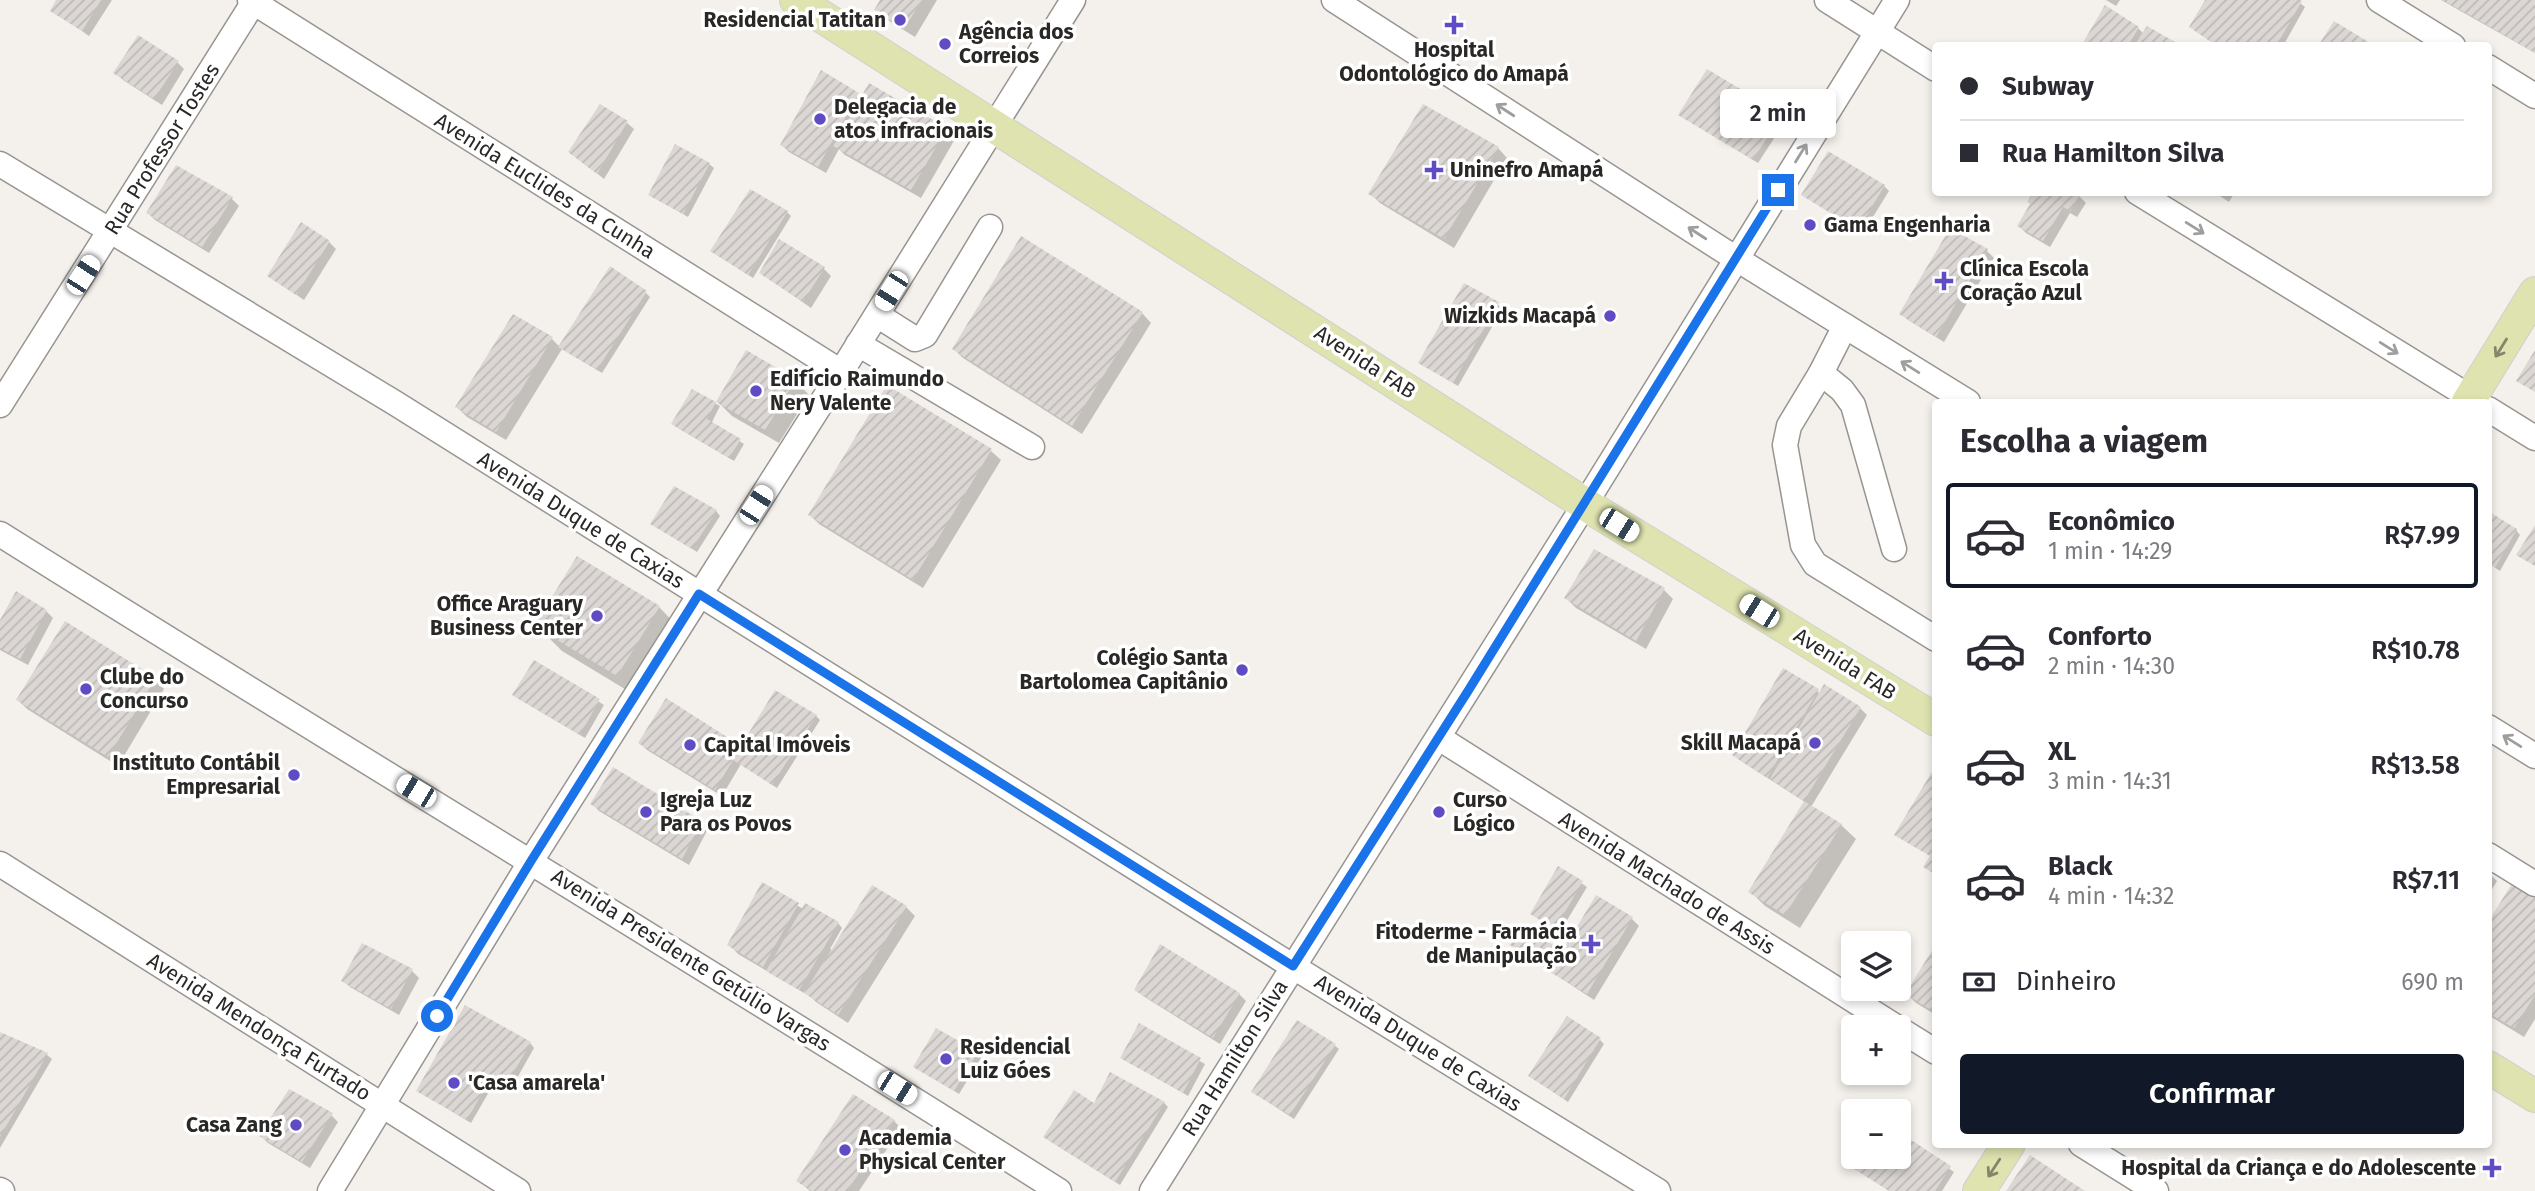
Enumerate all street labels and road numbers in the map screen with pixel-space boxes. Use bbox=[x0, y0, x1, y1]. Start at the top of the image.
street label: Rua Professor Tostes bbox=[99, 58, 225, 240]
street label: Avenida Euclides da Cunha bbox=[430, 107, 660, 265]
street label: Avenida FAB bbox=[1309, 320, 1421, 404]
street label: Avenida Duque de Caxias bbox=[473, 446, 689, 594]
street label: Avenida FAB bbox=[1789, 622, 1901, 706]
street label: Avenida Machado de Assis bbox=[1554, 806, 1780, 960]
street label: Avenida Presidente Getúlio Vargas bbox=[547, 863, 836, 1057]
street label: Avenida Mendonça Furtado bbox=[142, 947, 376, 1107]
street label: Avenida Duque de Caxias bbox=[1310, 969, 1526, 1117]
street label: Rua Hamilton Silva bbox=[1176, 975, 1294, 1141]

